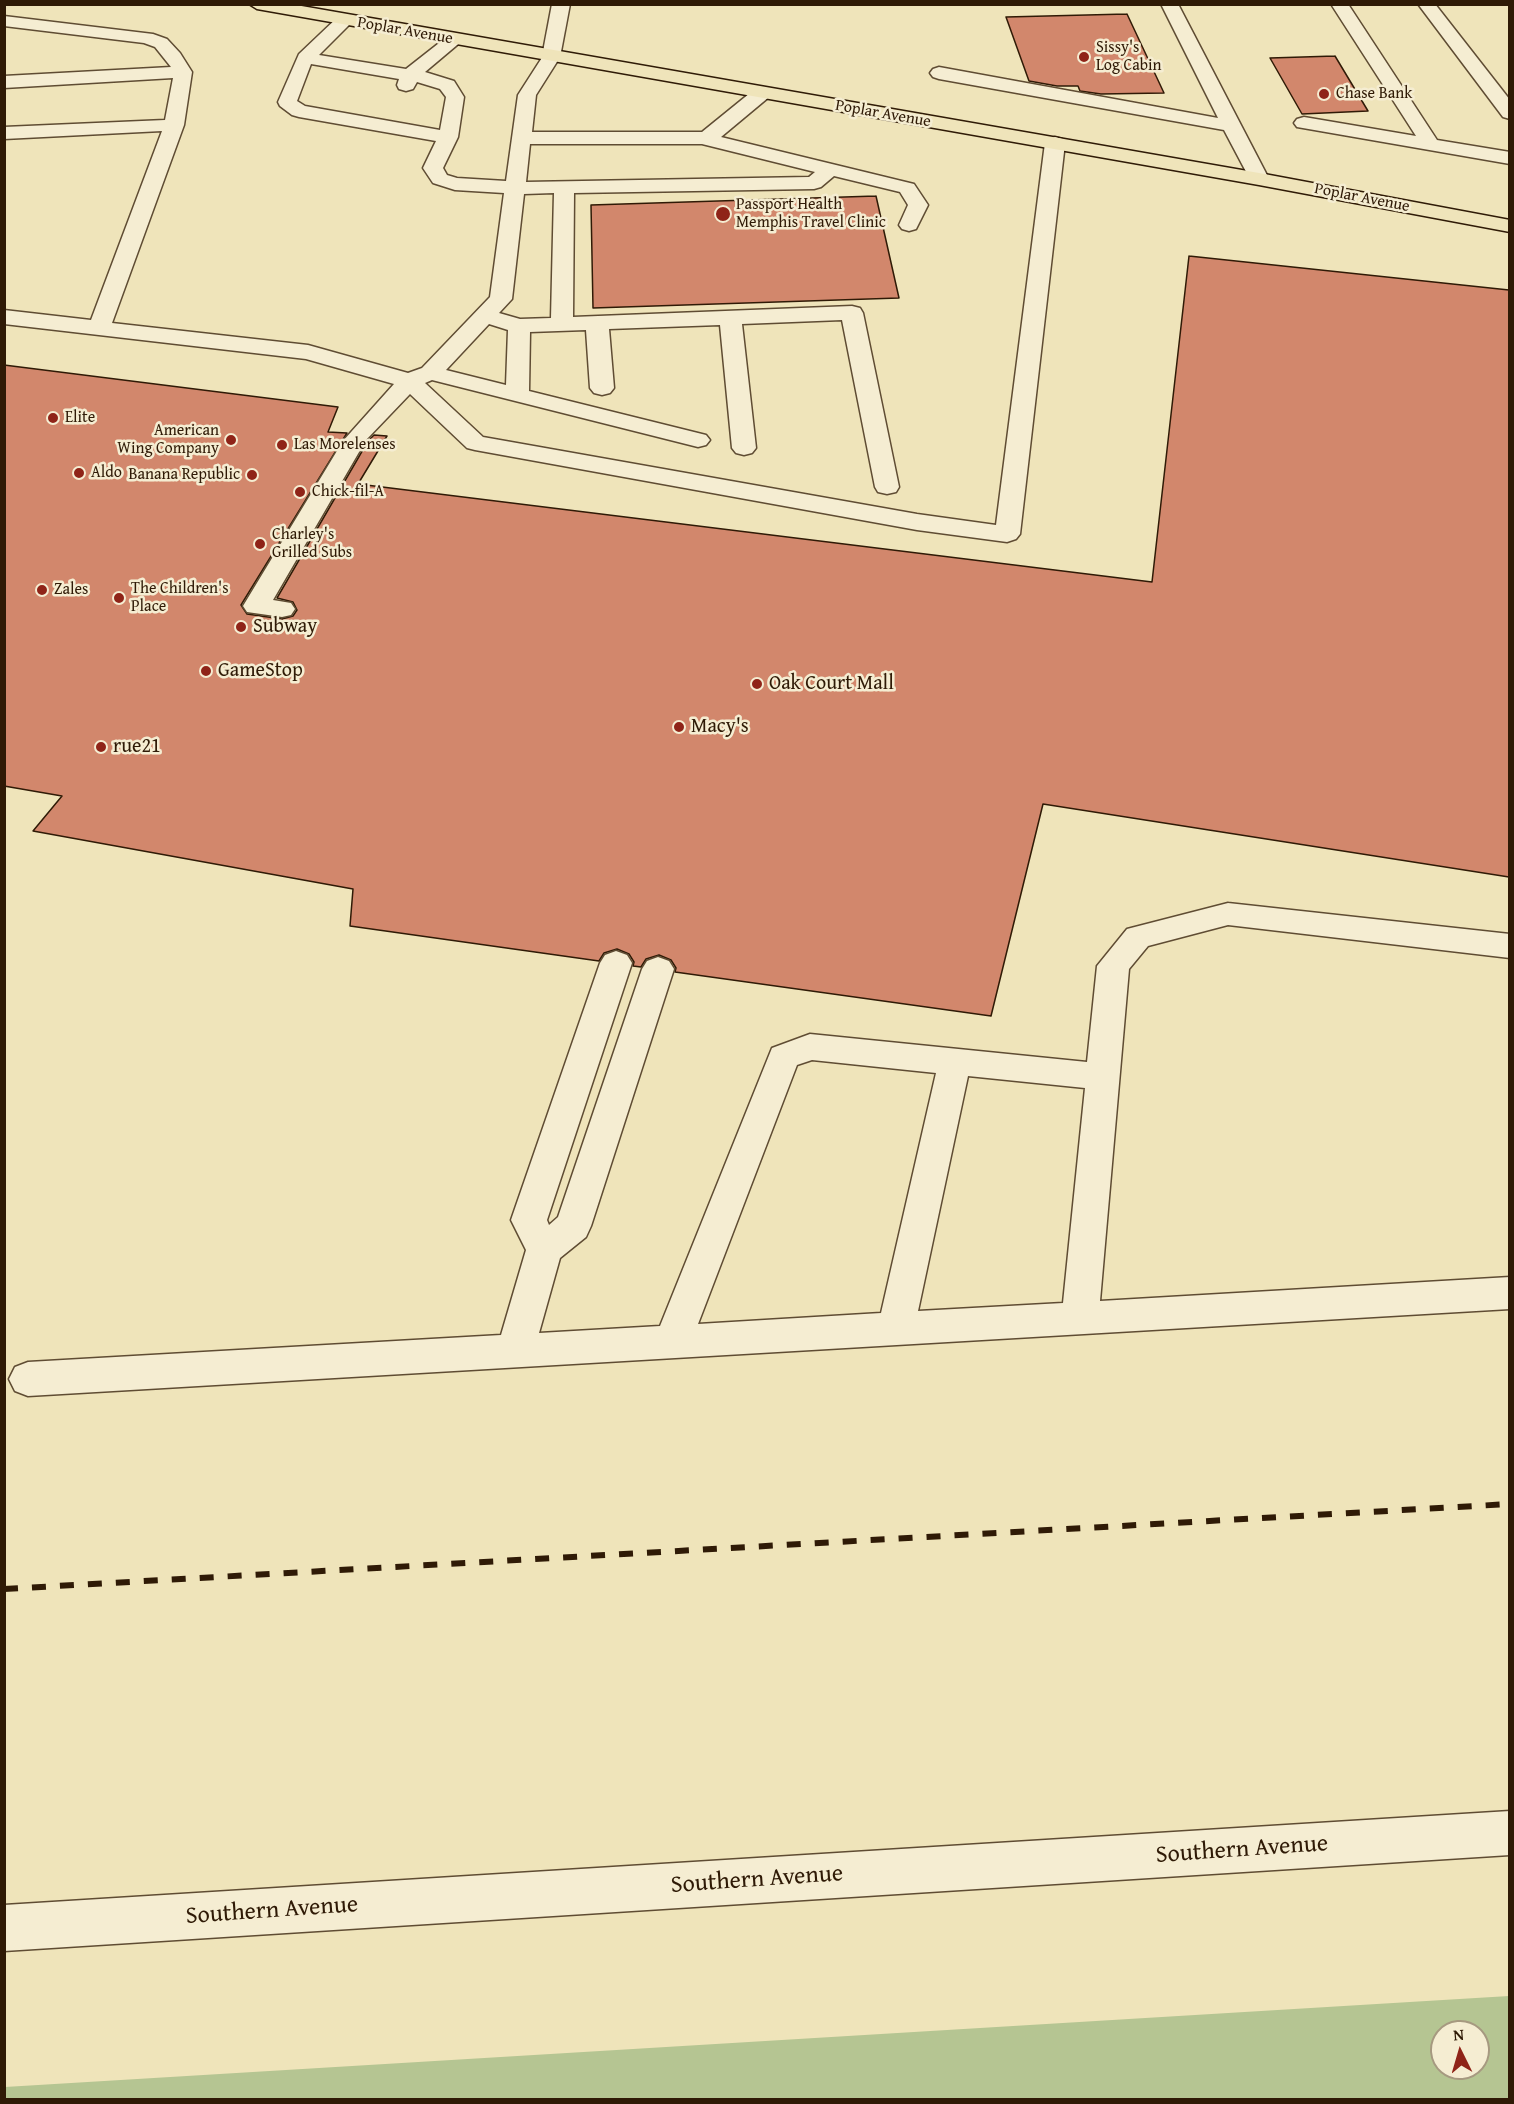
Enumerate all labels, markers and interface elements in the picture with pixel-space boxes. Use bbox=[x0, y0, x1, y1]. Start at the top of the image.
street label: Poplar Avenue bbox=[356, 13, 454, 49]
place label: Sissy's Log Cabin bbox=[1096, 38, 1161, 76]
marker: Sissy's Log Cabin bbox=[1077, 50, 1091, 64]
place label: Chase Bank bbox=[1336, 84, 1412, 104]
marker: Chase Bank bbox=[1317, 87, 1331, 101]
street label: Poplar Avenue bbox=[834, 96, 932, 132]
street label: Poplar Avenue bbox=[1313, 179, 1411, 217]
place label: Passport Health Memphis Travel Clinic bbox=[736, 195, 886, 233]
marker: Passport Health Memphis Travel Clinic bbox=[714, 205, 732, 223]
place label: Elite bbox=[65, 408, 95, 428]
marker: Elite bbox=[46, 411, 60, 425]
place label: American Wing Company bbox=[117, 421, 219, 459]
marker: American Wing Company bbox=[224, 433, 238, 447]
place label: Las Morelenses bbox=[294, 435, 396, 455]
marker: Las Morelenses bbox=[275, 438, 289, 452]
place label: Aldo bbox=[91, 463, 122, 483]
place label: Banana Republic bbox=[128, 465, 240, 485]
marker: Aldo bbox=[72, 466, 86, 480]
marker: Banana Republic bbox=[245, 468, 259, 482]
place label: Chick-fil-A bbox=[312, 482, 384, 502]
marker: Chick-fil-A bbox=[293, 485, 307, 499]
place label: Charley's Grilled Subs bbox=[272, 525, 352, 563]
marker: Charley's Grilled Subs bbox=[253, 537, 267, 551]
place label: The Children's Place bbox=[131, 579, 228, 617]
place label: Zales bbox=[54, 580, 88, 600]
marker: Zales bbox=[35, 583, 49, 597]
marker: The Children's Place bbox=[112, 591, 126, 605]
place label: Subway bbox=[253, 615, 317, 639]
marker: Subway bbox=[234, 620, 248, 634]
place label: GameStop bbox=[218, 659, 303, 683]
marker: GameStop bbox=[199, 664, 213, 678]
place label: Oak Court Mall bbox=[769, 672, 894, 696]
marker: Oak Court Mall bbox=[750, 677, 764, 691]
place label: Macy's bbox=[691, 715, 749, 739]
marker: Macy's bbox=[672, 720, 686, 734]
place label: rue21 bbox=[113, 735, 161, 759]
marker: rue21 bbox=[94, 740, 108, 754]
street label: Southern Avenue bbox=[1155, 1830, 1329, 1870]
street label: Southern Avenue bbox=[670, 1860, 844, 1900]
street label: Southern Avenue bbox=[185, 1891, 359, 1931]
north arrow bbox=[1430, 2020, 1490, 2080]
text: N bbox=[1452, 2022, 1465, 2046]

